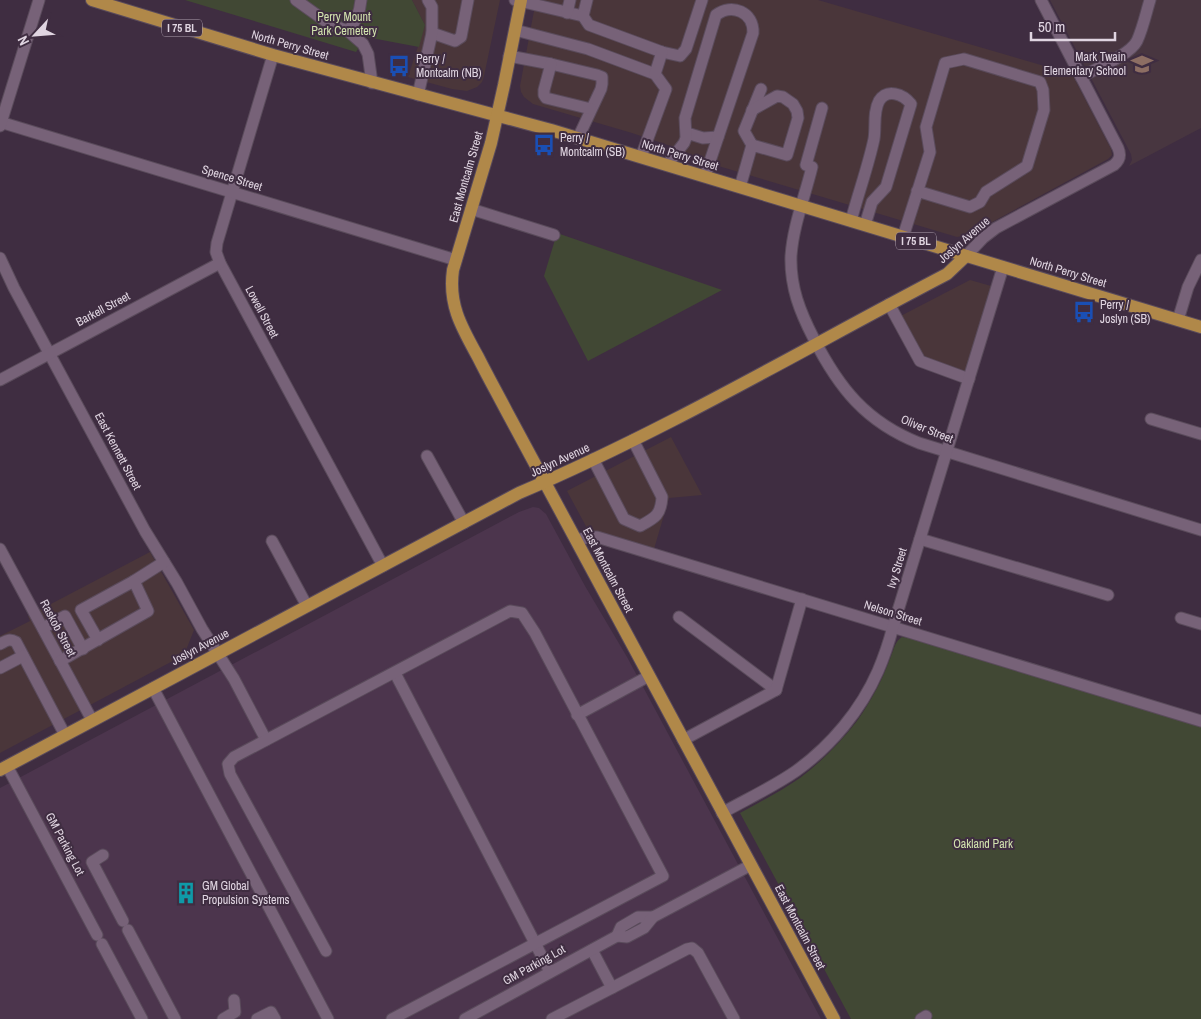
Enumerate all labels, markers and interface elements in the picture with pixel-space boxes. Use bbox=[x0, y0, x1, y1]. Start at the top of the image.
park label: Perry Mount Park Cemetery bbox=[311, 9, 377, 39]
north arrow bbox=[10, 10, 60, 60]
scale bar bbox=[1031, 10, 1115, 42]
text: 50 m bbox=[1038, 16, 1065, 37]
road number: I 75 BL bbox=[162, 19, 202, 36]
street label: North Perry Street bbox=[250, 26, 331, 64]
text: N bbox=[13, 33, 33, 48]
place label: Mark Twain Elementary School bbox=[1043, 49, 1126, 79]
place label: Perry / Montcalm (NB) bbox=[416, 51, 482, 81]
school or university icon: Mark Twain Elementary School bbox=[1129, 51, 1155, 77]
bus stop icon: Perry / Montcalm (NB) bbox=[386, 53, 412, 79]
street label: East Montcalm Street bbox=[445, 129, 487, 224]
place label: Perry / Montcalm (SB) bbox=[560, 130, 625, 160]
bus stop icon: Perry / Montcalm (SB) bbox=[531, 132, 557, 158]
street label: North Perry Street bbox=[640, 136, 721, 174]
street label: Spence Street bbox=[200, 161, 264, 195]
street label: Joslyn Avenue bbox=[935, 213, 993, 267]
road number: I 75 BL bbox=[896, 232, 936, 250]
street label: North Perry Street bbox=[1028, 253, 1109, 291]
street label: Lowell Street bbox=[242, 283, 283, 341]
street label: Barkell Street bbox=[73, 288, 133, 330]
place label: Perry / Joslyn (SB) bbox=[1100, 297, 1150, 327]
bus stop icon: Perry / Joslyn (SB) bbox=[1071, 299, 1097, 325]
street label: East Kennett Street bbox=[91, 410, 145, 493]
street label: Oliver Street bbox=[898, 411, 956, 447]
street label: Joslyn Avenue bbox=[528, 439, 592, 481]
street label: East Montcalm Street bbox=[579, 525, 637, 616]
street label: Ivy Street bbox=[883, 546, 911, 590]
street label: Raskob Street bbox=[36, 597, 80, 660]
street label: Nelson Street bbox=[862, 597, 924, 629]
street label: Joslyn Avenue bbox=[168, 625, 232, 669]
street label: GM Parking Lot bbox=[42, 810, 88, 878]
park label: Oakland Park bbox=[953, 836, 1013, 852]
place label: GM Global Propulsion Systems bbox=[202, 878, 290, 908]
building icon: GM Global Propulsion Systems bbox=[173, 880, 199, 906]
street label: East Montcalm Street bbox=[771, 882, 829, 973]
street label: GM Parking Lot bbox=[500, 941, 568, 989]

